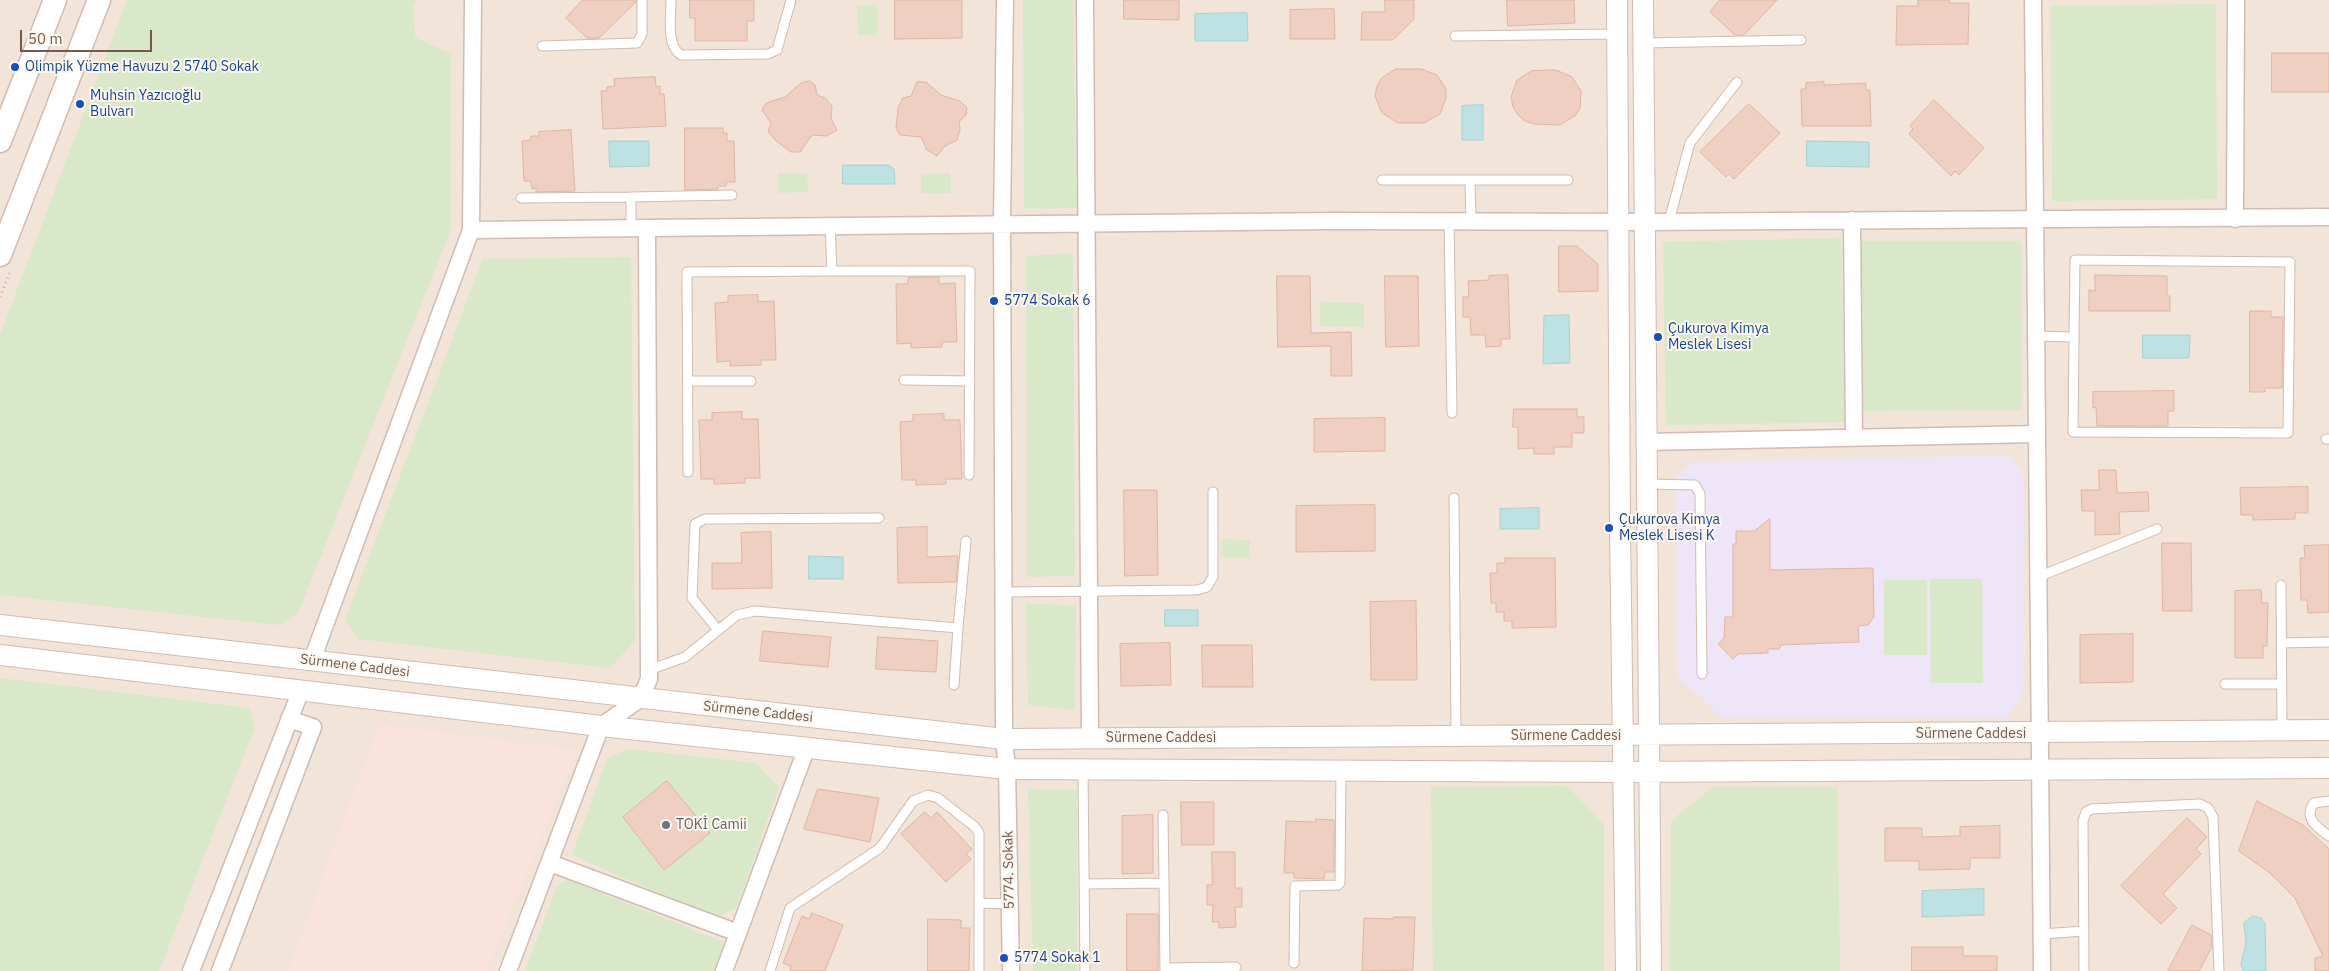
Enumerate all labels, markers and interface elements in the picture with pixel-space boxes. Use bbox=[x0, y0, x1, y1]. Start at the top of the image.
scale bar bbox=[22, 20, 155, 52]
text: 50 m bbox=[28, 29, 63, 48]
place label: Olimpik Yüzme Havuzu 2 5740 Sokak bbox=[25, 59, 259, 75]
marker: Olimpik Yüzme Havuzu 2 5740 Sokak bbox=[9, 61, 21, 73]
place label: Muhsin Yazıcıoğlu Bulvarı bbox=[90, 88, 201, 120]
marker: Muhsin Yazıcıoğlu Bulvarı bbox=[74, 98, 86, 110]
place label: 5774 Sokak 6 bbox=[1004, 293, 1091, 309]
marker: 5774 Sokak 6 bbox=[988, 295, 1000, 307]
place label: Çukurova Kimya Meslek Lisesi bbox=[1668, 321, 1769, 354]
marker: Çukurova Kimya Meslek Lisesi bbox=[1652, 331, 1664, 343]
place label: Çukurova Kimya Meslek Lisesi K bbox=[1619, 512, 1720, 544]
marker: Çukurova Kimya Meslek Lisesi K bbox=[1603, 522, 1615, 534]
street label: Sürmene Caddesi bbox=[299, 651, 411, 681]
street label: Sürmene Caddesi bbox=[702, 698, 814, 726]
street label: Sürmene Caddesi bbox=[1916, 726, 2026, 742]
street label: Sürmene Caddesi bbox=[1511, 728, 1621, 744]
street label: Sürmene Caddesi bbox=[1106, 730, 1216, 746]
place label: TOKİ Camii bbox=[676, 817, 747, 833]
marker: TOKİ Camii bbox=[660, 819, 672, 831]
street label: 5774. Sokak bbox=[1000, 830, 1018, 910]
place label: 5774 Sokak 1 bbox=[1014, 950, 1101, 966]
marker: 5774 Sokak 1 bbox=[998, 952, 1010, 964]

